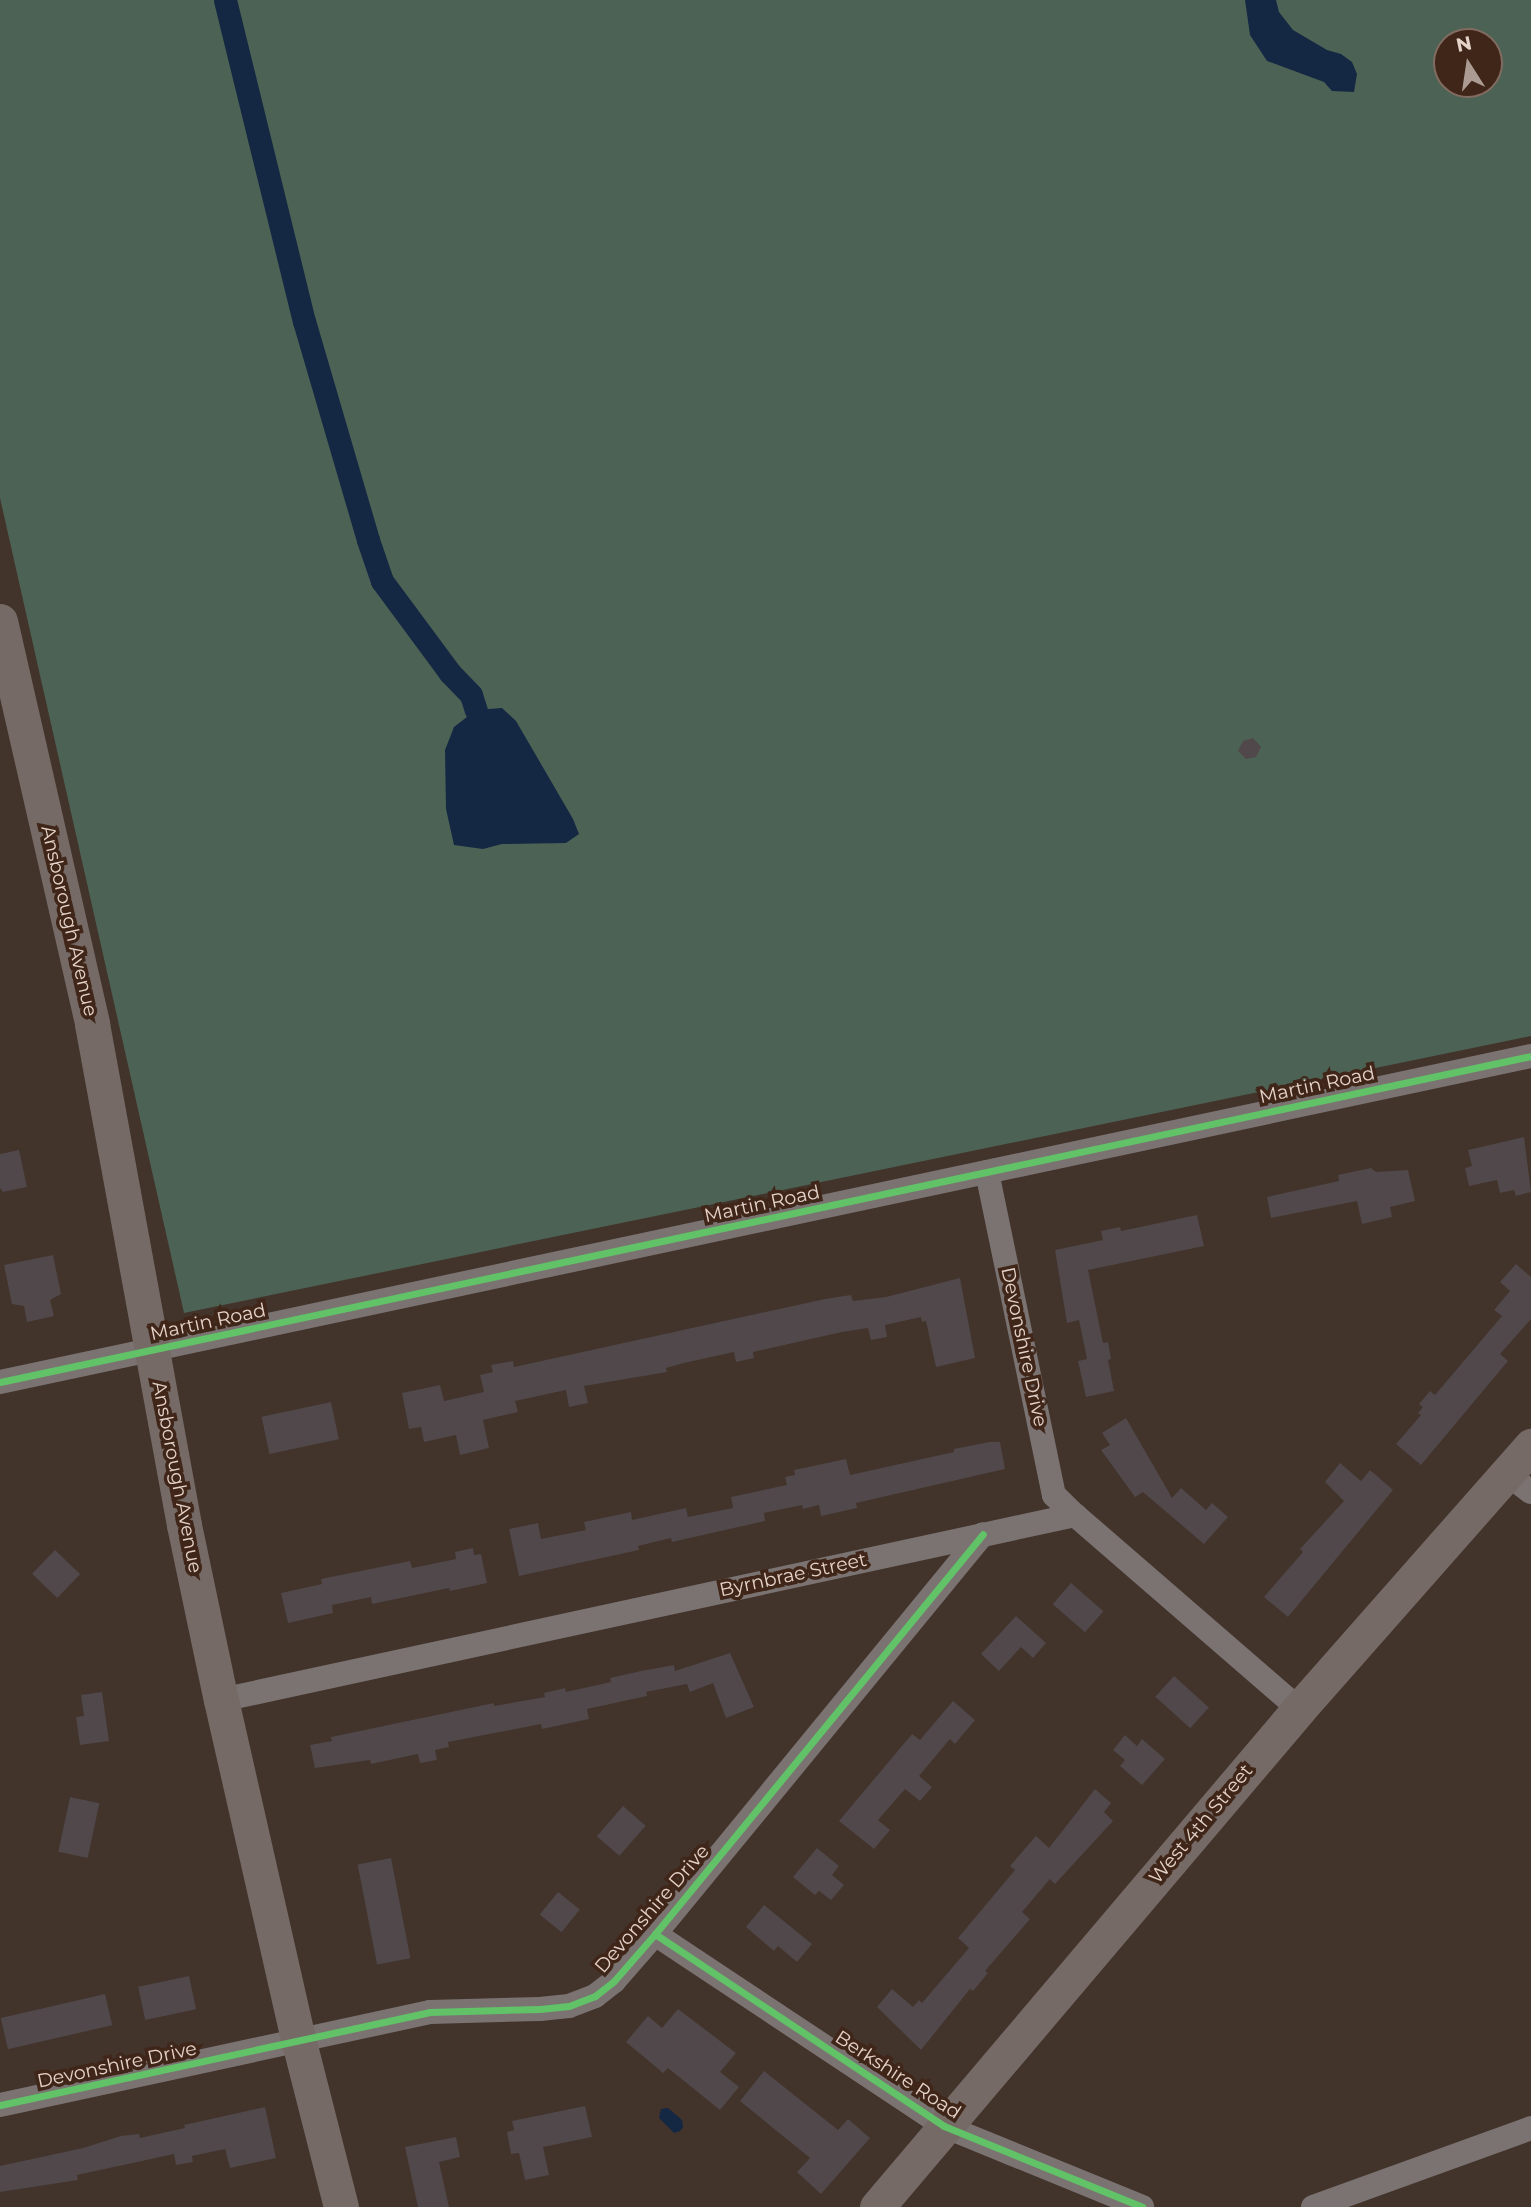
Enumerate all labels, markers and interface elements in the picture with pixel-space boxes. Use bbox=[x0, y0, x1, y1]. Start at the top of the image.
north arrow bbox=[1433, 28, 1503, 98]
text: N bbox=[1454, 31, 1474, 57]
street label: Ansborough Avenue bbox=[36, 823, 102, 1019]
street label: Martin Road bbox=[1257, 1062, 1377, 1108]
street label: Martin Road bbox=[702, 1181, 822, 1227]
street label: Devonshire Drive bbox=[996, 1265, 1052, 1429]
street label: Martin Road bbox=[148, 1299, 268, 1345]
street label: Ansborough Avenue bbox=[147, 1379, 207, 1575]
street label: Byrnbrae Street bbox=[717, 1548, 869, 1602]
street label: West 4th Street bbox=[1144, 1760, 1258, 1888]
street label: Devonshire Drive bbox=[590, 1840, 714, 1978]
street label: Berkshire Road bbox=[831, 2026, 965, 2124]
street label: Devonshire Drive bbox=[35, 2037, 199, 2093]

